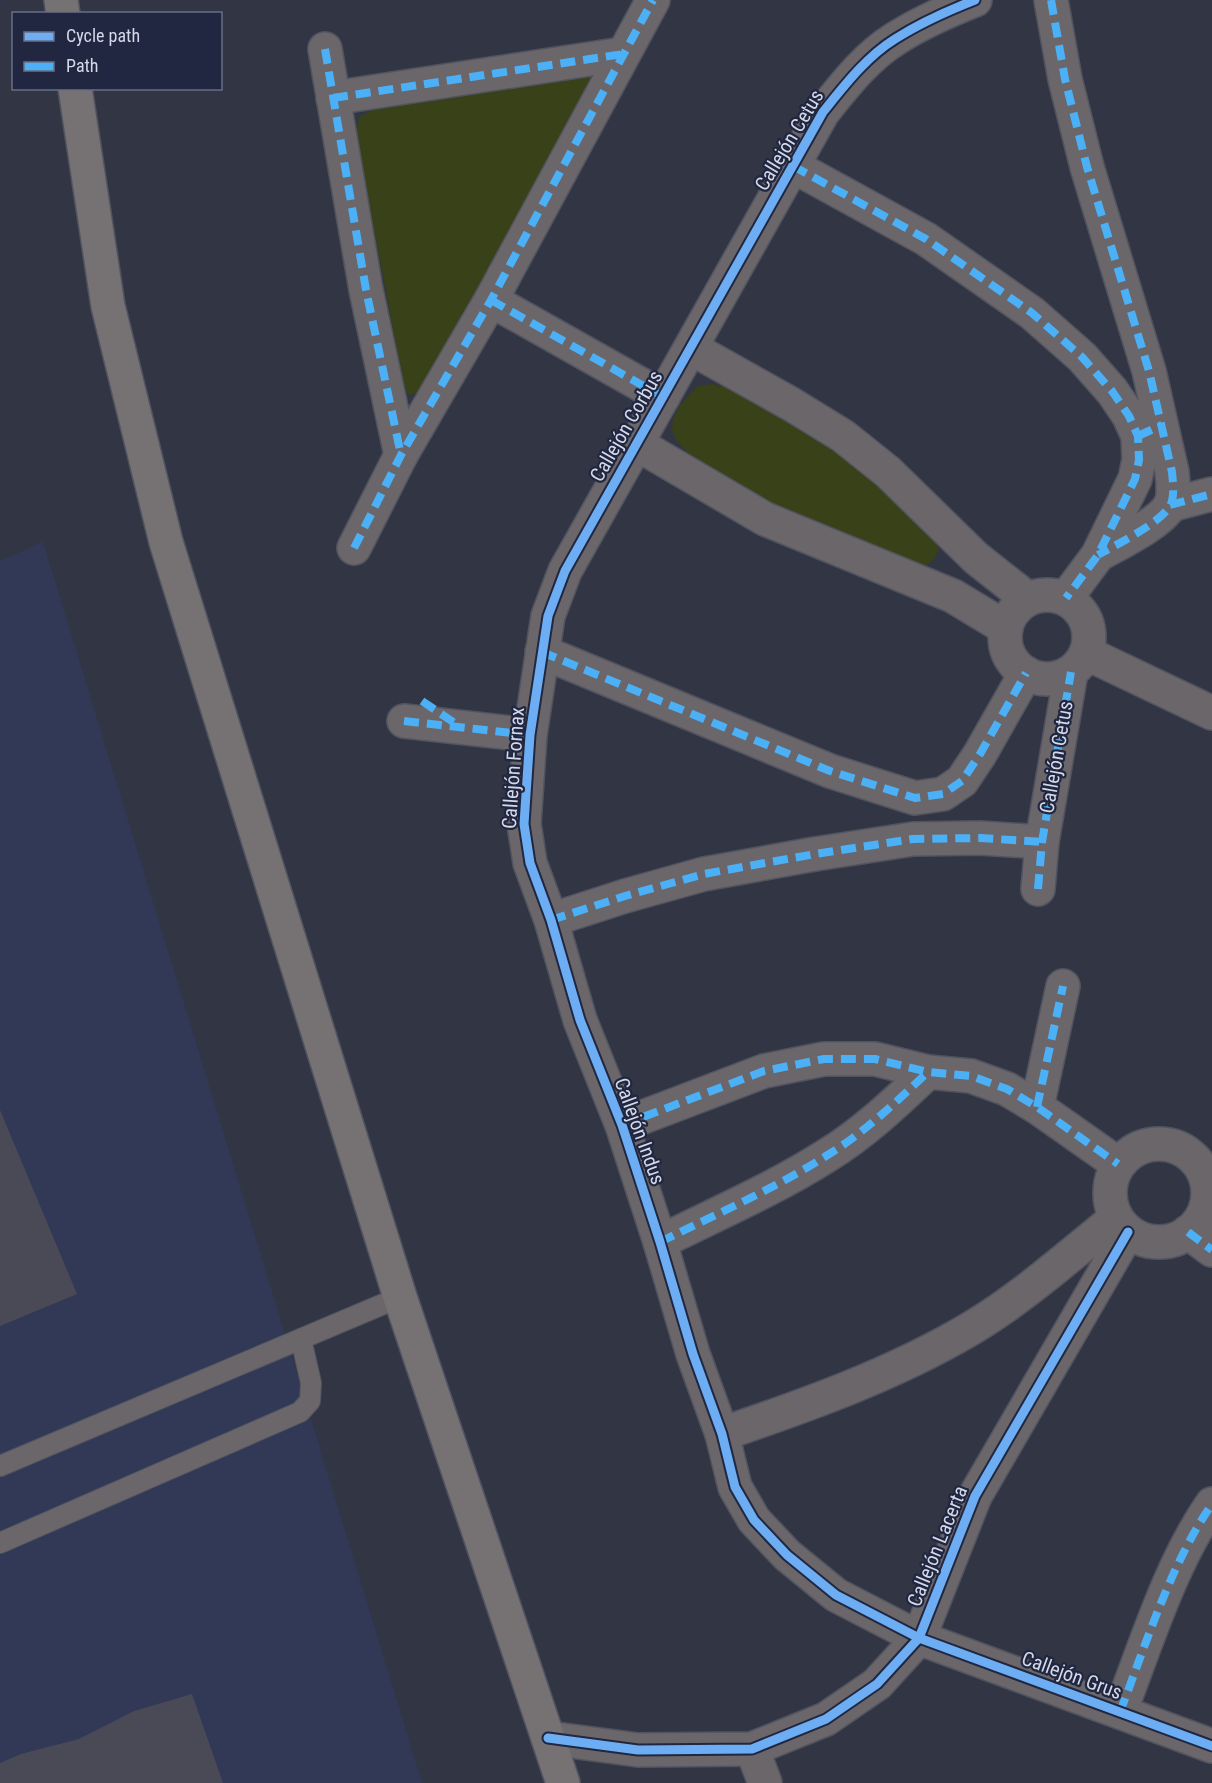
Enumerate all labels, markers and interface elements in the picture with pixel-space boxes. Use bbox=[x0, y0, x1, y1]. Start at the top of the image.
legend bbox=[12, 12, 222, 90]
text: Cycle path bbox=[66, 25, 140, 46]
text: Path bbox=[66, 55, 99, 76]
street label: Callejón Cetus bbox=[749, 85, 829, 195]
street label: Callejón Corbus bbox=[585, 366, 667, 486]
street label: Callejón Cetus bbox=[1034, 699, 1078, 815]
street label: Callejón Fornax bbox=[497, 706, 529, 830]
street label: Callejón Indus bbox=[610, 1074, 670, 1188]
street label: Callejón Lacerta bbox=[902, 1482, 972, 1610]
street label: Callejón Grus bbox=[1019, 1646, 1125, 1704]

